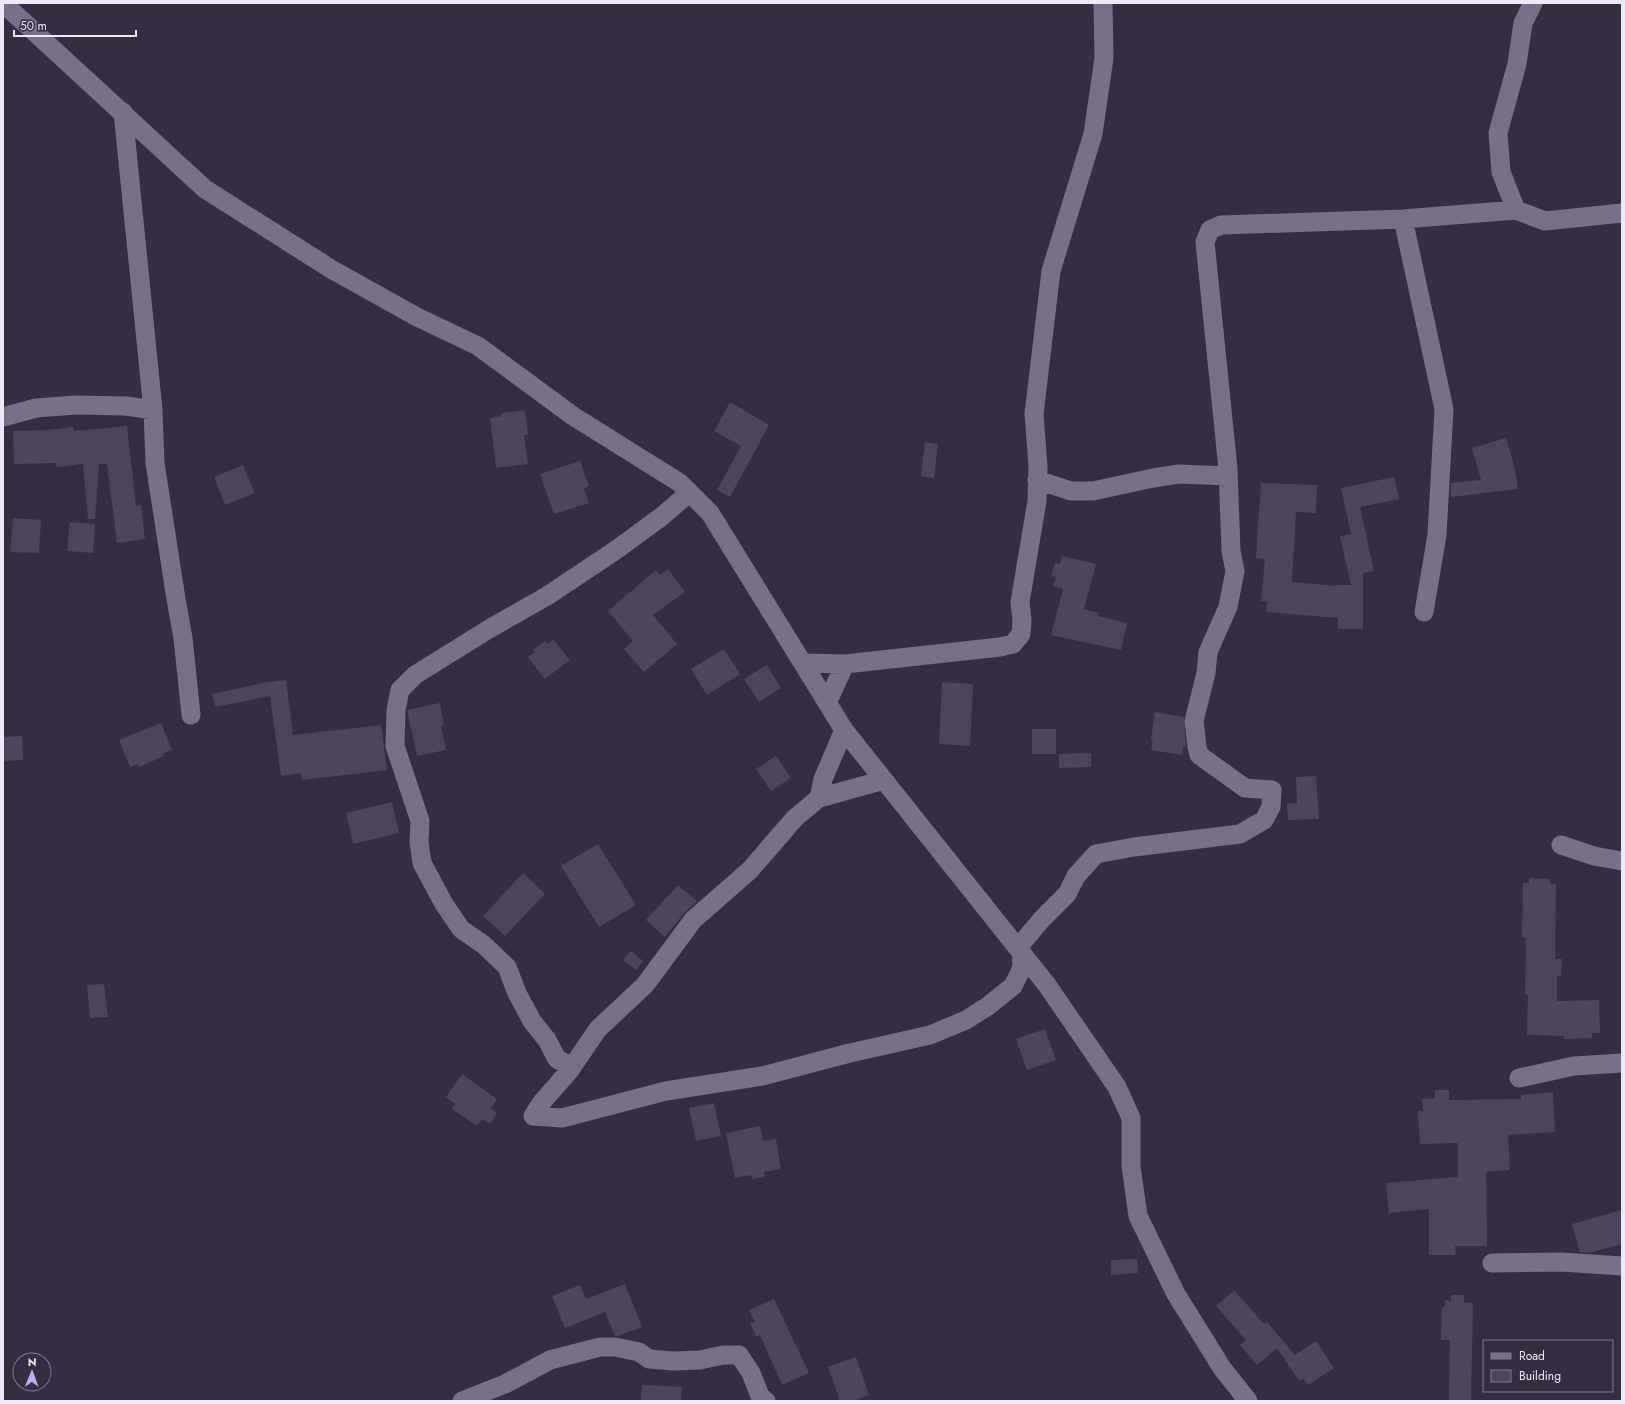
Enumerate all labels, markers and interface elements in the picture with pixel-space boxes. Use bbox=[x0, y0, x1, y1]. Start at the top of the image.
scale bar bbox=[14, 12, 136, 38]
text: 50 m bbox=[20, 17, 47, 35]
legend bbox=[1483, 1340, 1613, 1392]
text: Road bbox=[1519, 1347, 1545, 1365]
north arrow bbox=[12, 1352, 52, 1392]
text: N bbox=[28, 1354, 37, 1370]
text: Building bbox=[1519, 1367, 1561, 1385]

